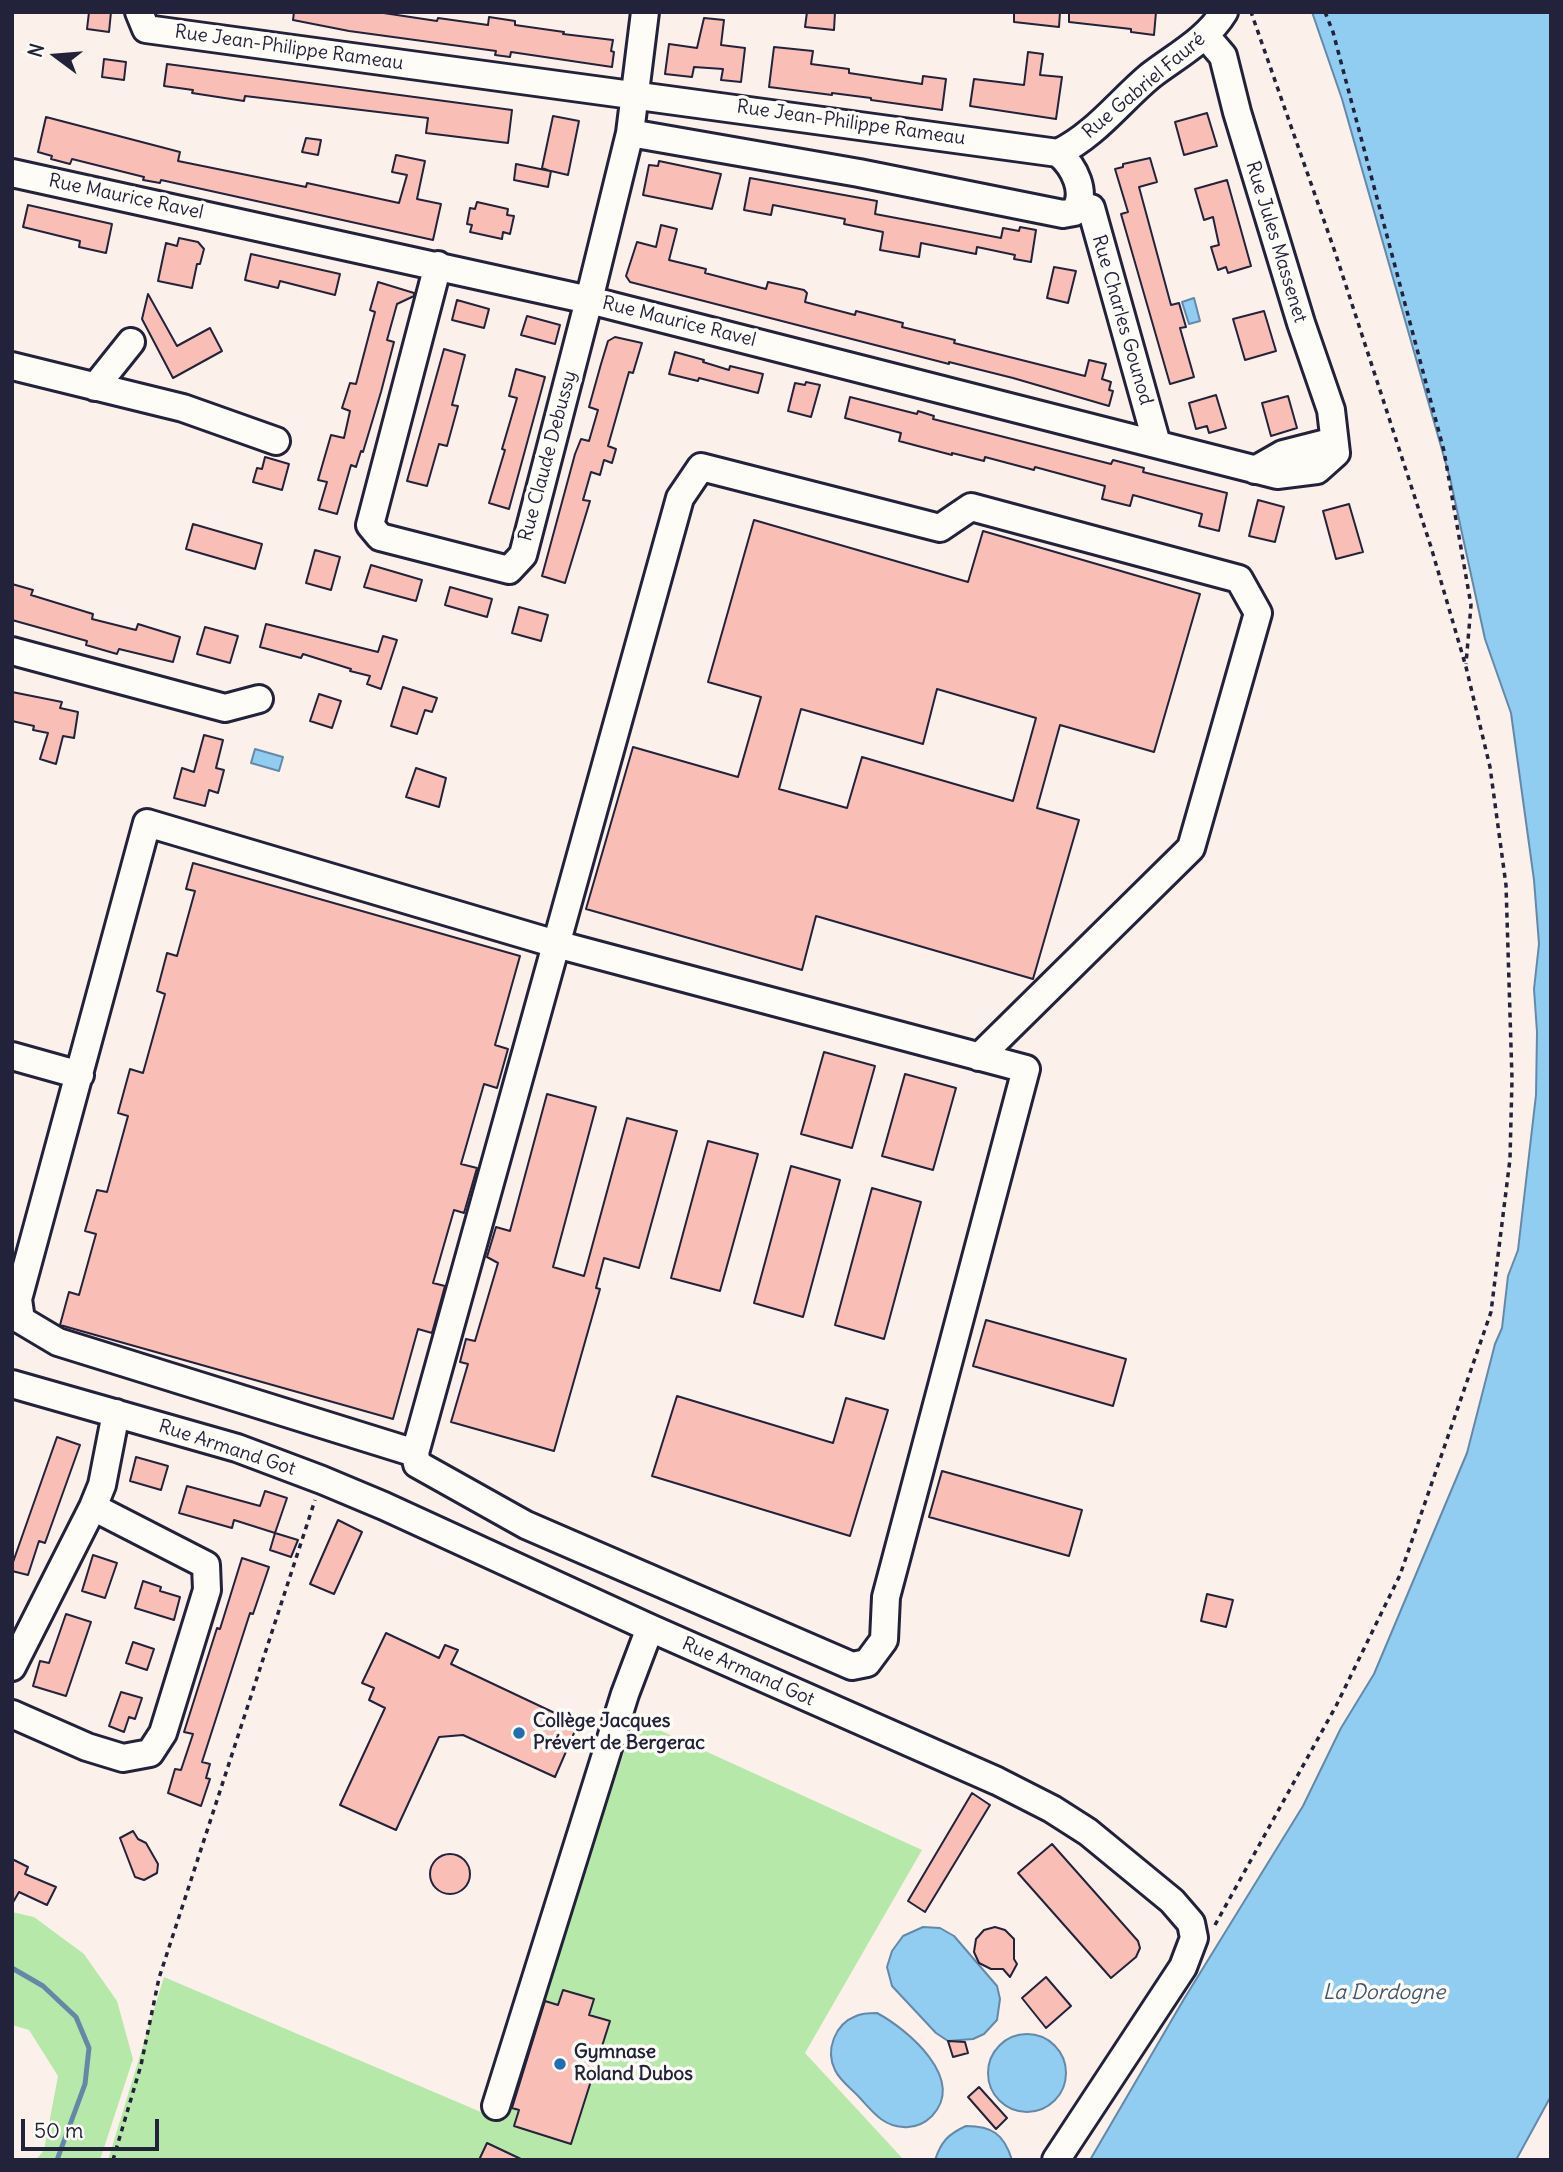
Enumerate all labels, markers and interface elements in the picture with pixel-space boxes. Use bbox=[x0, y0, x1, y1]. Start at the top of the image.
north arrow bbox=[21, 21, 91, 91]
street label: Rue Jean-Philippe Rameau bbox=[173, 21, 405, 75]
street label: Rue Gabriel Fauré bbox=[1078, 28, 1210, 144]
text: N bbox=[22, 41, 49, 60]
street label: Rue Jean-Philippe Rameau bbox=[735, 96, 967, 150]
street label: Rue Jules Massenet bbox=[1241, 159, 1311, 325]
street label: Rue Maurice Ravel bbox=[47, 169, 205, 225]
street label: Rue Charles Gounod bbox=[1087, 232, 1157, 408]
street label: Rue Maurice Ravel bbox=[600, 292, 758, 352]
street label: Rue Claude Debussy bbox=[514, 368, 582, 544]
street label: Rue Armand Got bbox=[156, 1415, 298, 1481]
street label: Rue Armand Got bbox=[678, 1633, 818, 1711]
place label: Collège Jacques Prévert de Bergerac bbox=[533, 1711, 705, 1755]
marker: Collège Jacques Prévert de Bergerac bbox=[511, 1725, 527, 1741]
water label: La Dordogne bbox=[1323, 1980, 1445, 2006]
place label: Gymnase Roland Dubos bbox=[574, 2042, 693, 2086]
marker: Gymnase Roland Dubos bbox=[552, 2056, 568, 2072]
scale bar bbox=[24, 2106, 163, 2150]
text: 50 m bbox=[34, 2117, 83, 2144]

